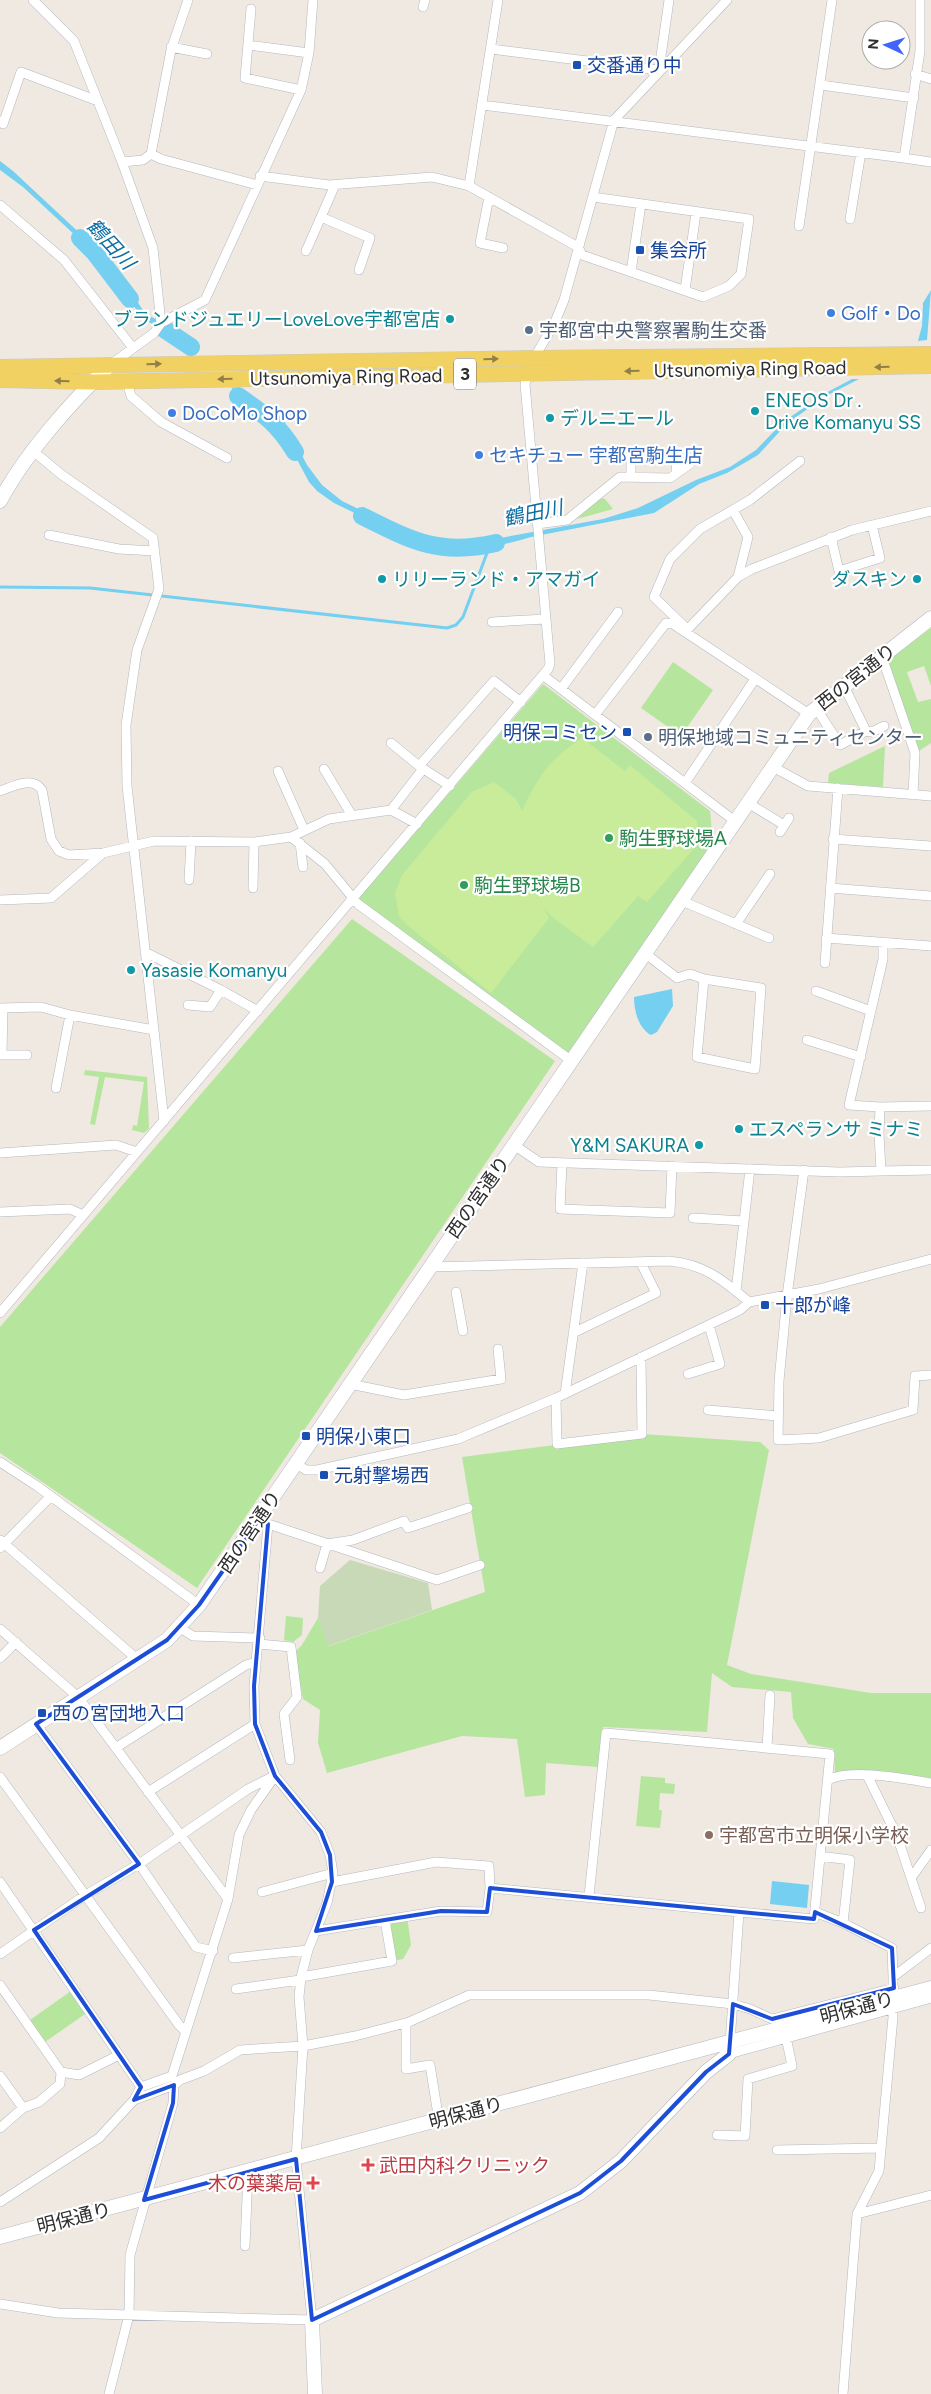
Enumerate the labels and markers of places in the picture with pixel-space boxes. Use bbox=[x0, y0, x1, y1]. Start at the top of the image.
place label: 交番通り中 bbox=[587, 54, 682, 77]
marker: 交番通り中 bbox=[571, 59, 583, 71]
place label: 集会所 bbox=[650, 239, 707, 262]
marker: 集会所 bbox=[634, 244, 646, 256]
place label: Golf・Do bbox=[841, 302, 921, 325]
marker: Golf・Do bbox=[825, 307, 837, 319]
place label: ブランドジュエリーLoveLove宇都宮店 bbox=[113, 308, 440, 331]
marker: ブランドジュエリーLoveLove宇都宮店 bbox=[444, 313, 456, 325]
place label: 宇都宮中央警察署駒生交番 bbox=[539, 319, 767, 342]
marker: 宇都宮中央警察署駒生交番 bbox=[523, 324, 535, 336]
place label: ENEOS Dr . Drive Komanyu SS bbox=[765, 389, 921, 434]
place label: DoCoMo Shop bbox=[182, 402, 307, 425]
marker: ENEOS Dr . Drive Komanyu SS bbox=[749, 405, 761, 417]
marker: DoCoMo Shop bbox=[166, 407, 178, 419]
place label: デルニエール bbox=[560, 407, 674, 430]
marker: デルニエール bbox=[544, 412, 556, 424]
place label: セキチュー 宇都宮駒生店 bbox=[489, 444, 703, 467]
marker: セキチュー 宇都宮駒生店 bbox=[473, 449, 485, 461]
place label: リリーランド・アマガイ bbox=[392, 568, 601, 591]
place label: ダスキン bbox=[832, 568, 907, 591]
marker: リリーランド・アマガイ bbox=[376, 573, 388, 585]
marker: ダスキン bbox=[911, 573, 923, 585]
place label: 明保コミセン bbox=[503, 721, 617, 744]
marker: 明保コミセン bbox=[621, 726, 633, 738]
place label: 明保地域コミュニティセンター bbox=[658, 726, 923, 749]
marker: 明保地域コミュニティセンター bbox=[642, 731, 654, 743]
place label: 駒生野球場A bbox=[619, 827, 727, 850]
marker: 駒生野球場A bbox=[603, 832, 615, 844]
place label: 駒生野球場B bbox=[474, 874, 581, 897]
marker: 駒生野球場B bbox=[458, 879, 470, 891]
place label: Yasasie Komanyu bbox=[141, 959, 287, 982]
marker: Yasasie Komanyu bbox=[125, 964, 137, 976]
place label: エスペランサ ミナミ bbox=[749, 1118, 923, 1141]
marker: エスペランサ ミナミ bbox=[733, 1123, 745, 1135]
place label: Y&M SAKURA bbox=[570, 1134, 689, 1157]
marker: Y&M SAKURA bbox=[693, 1139, 705, 1151]
place label: 十郎が峰 bbox=[775, 1294, 851, 1317]
marker: 十郎が峰 bbox=[759, 1299, 771, 1311]
place label: 明保小東口 bbox=[316, 1425, 411, 1448]
marker: 明保小東口 bbox=[300, 1430, 312, 1442]
place label: 元射撃場西 bbox=[334, 1464, 429, 1487]
marker: 元射撃場西 bbox=[318, 1469, 330, 1481]
place label: 西の宮団地入口 bbox=[52, 1702, 185, 1725]
marker: 西の宮団地入口 bbox=[36, 1707, 48, 1719]
place label: 宇都宮市立明保小学校 bbox=[719, 1824, 909, 1847]
marker: 宇都宮市立明保小学校 bbox=[703, 1829, 715, 1841]
place label: 武田内科クリニック bbox=[379, 2154, 550, 2177]
marker: 武田内科クリニック bbox=[361, 2158, 375, 2172]
place label: 木の葉薬局 bbox=[208, 2172, 303, 2195]
marker: 木の葉薬局 bbox=[307, 2177, 319, 2189]

